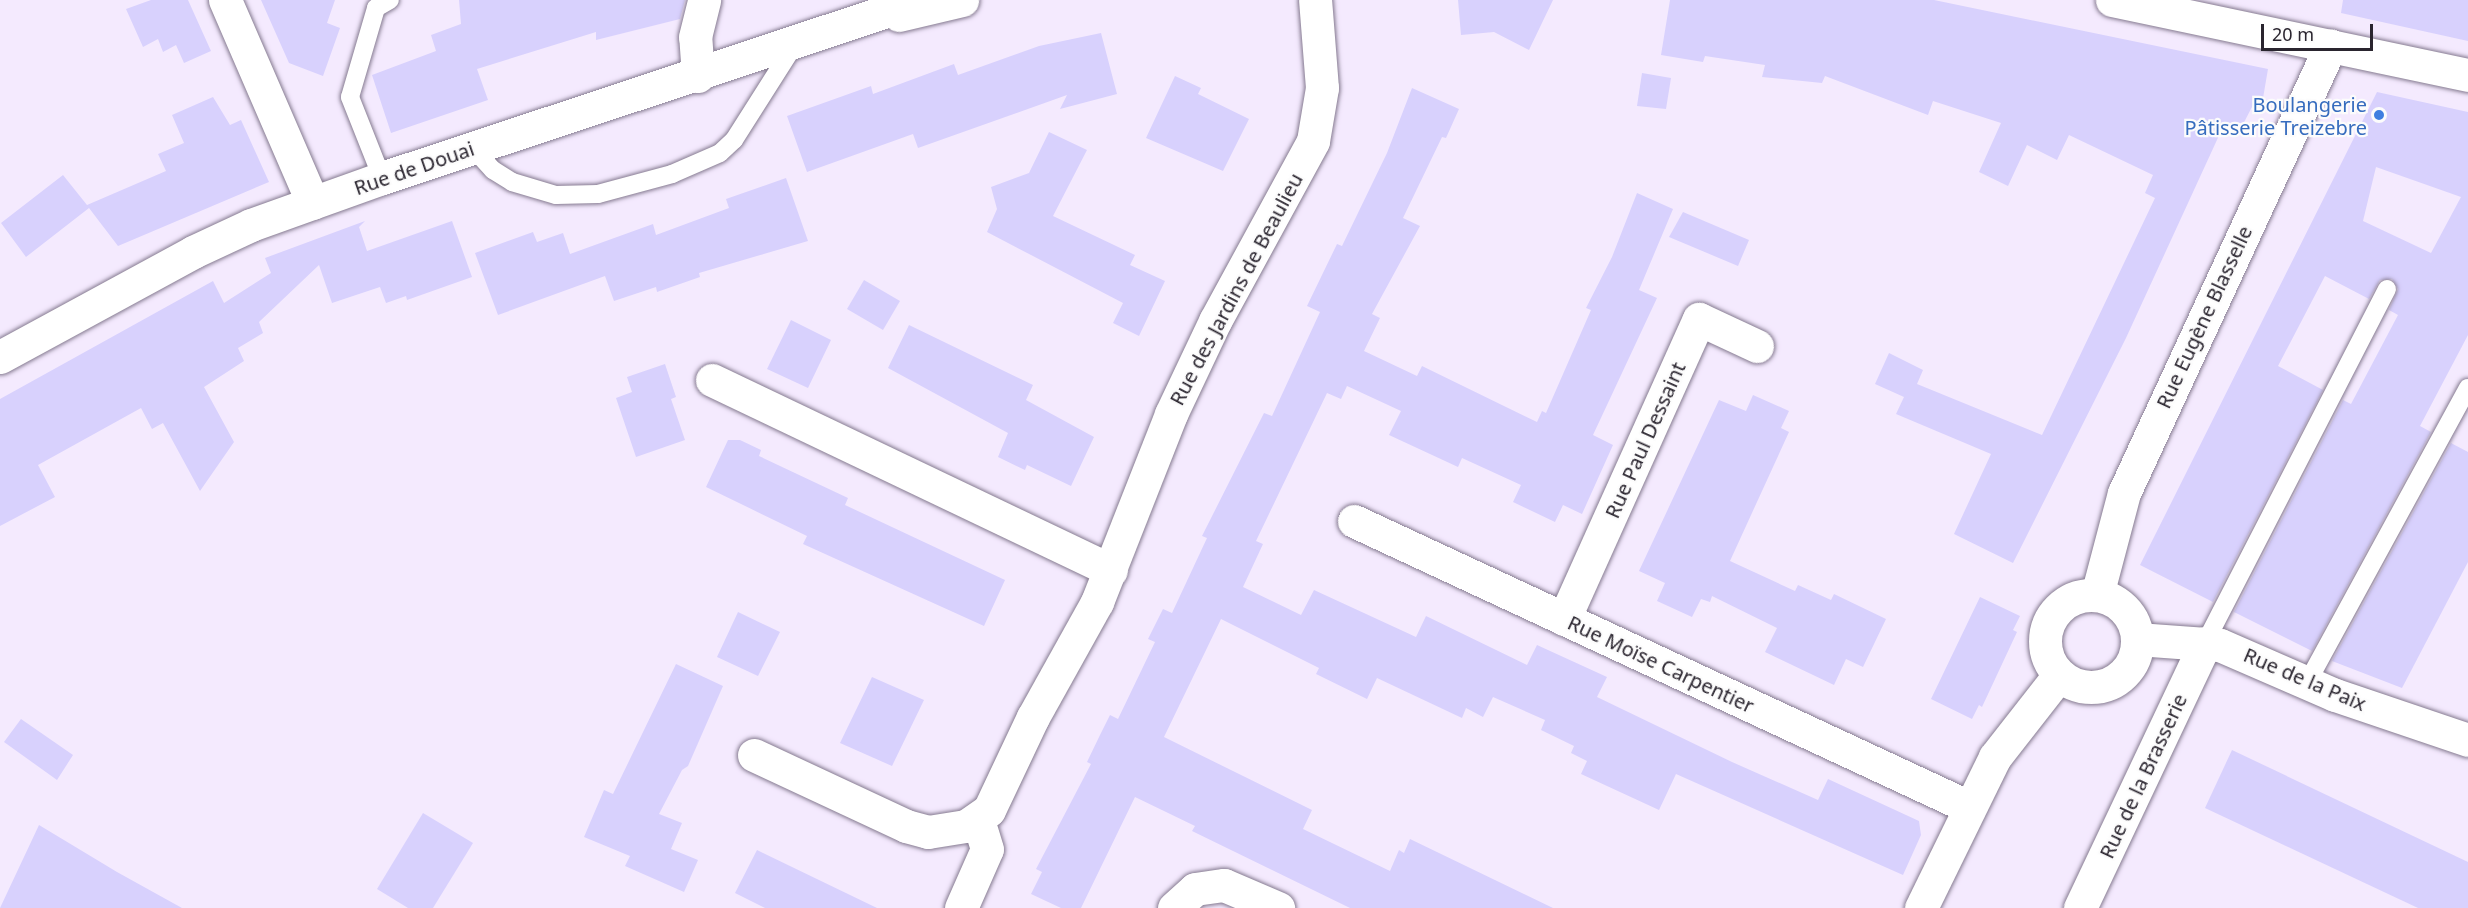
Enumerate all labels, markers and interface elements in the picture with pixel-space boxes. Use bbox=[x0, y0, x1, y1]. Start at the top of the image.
scale bar bbox=[2264, 12, 2376, 50]
text: 20 m bbox=[2272, 22, 2314, 46]
place label: Boulangerie Pâtisserie Treizebre bbox=[2184, 92, 2367, 139]
marker: Boulangerie Pâtisserie Treizebre bbox=[2372, 108, 2386, 122]
street label: Rue de Douai bbox=[351, 136, 477, 200]
street label: Rue des Jardins de Beaulieu bbox=[1165, 169, 1307, 409]
street label: Rue Eugène Blasselle bbox=[2151, 222, 2257, 412]
street label: Rue Paul Dessaint bbox=[1600, 358, 1690, 522]
street label: Rue Moïse Carpentier bbox=[1564, 610, 1758, 718]
street label: Rue de la Paix bbox=[2240, 642, 2370, 716]
street label: Rue de la Brasserie bbox=[2094, 690, 2192, 862]

